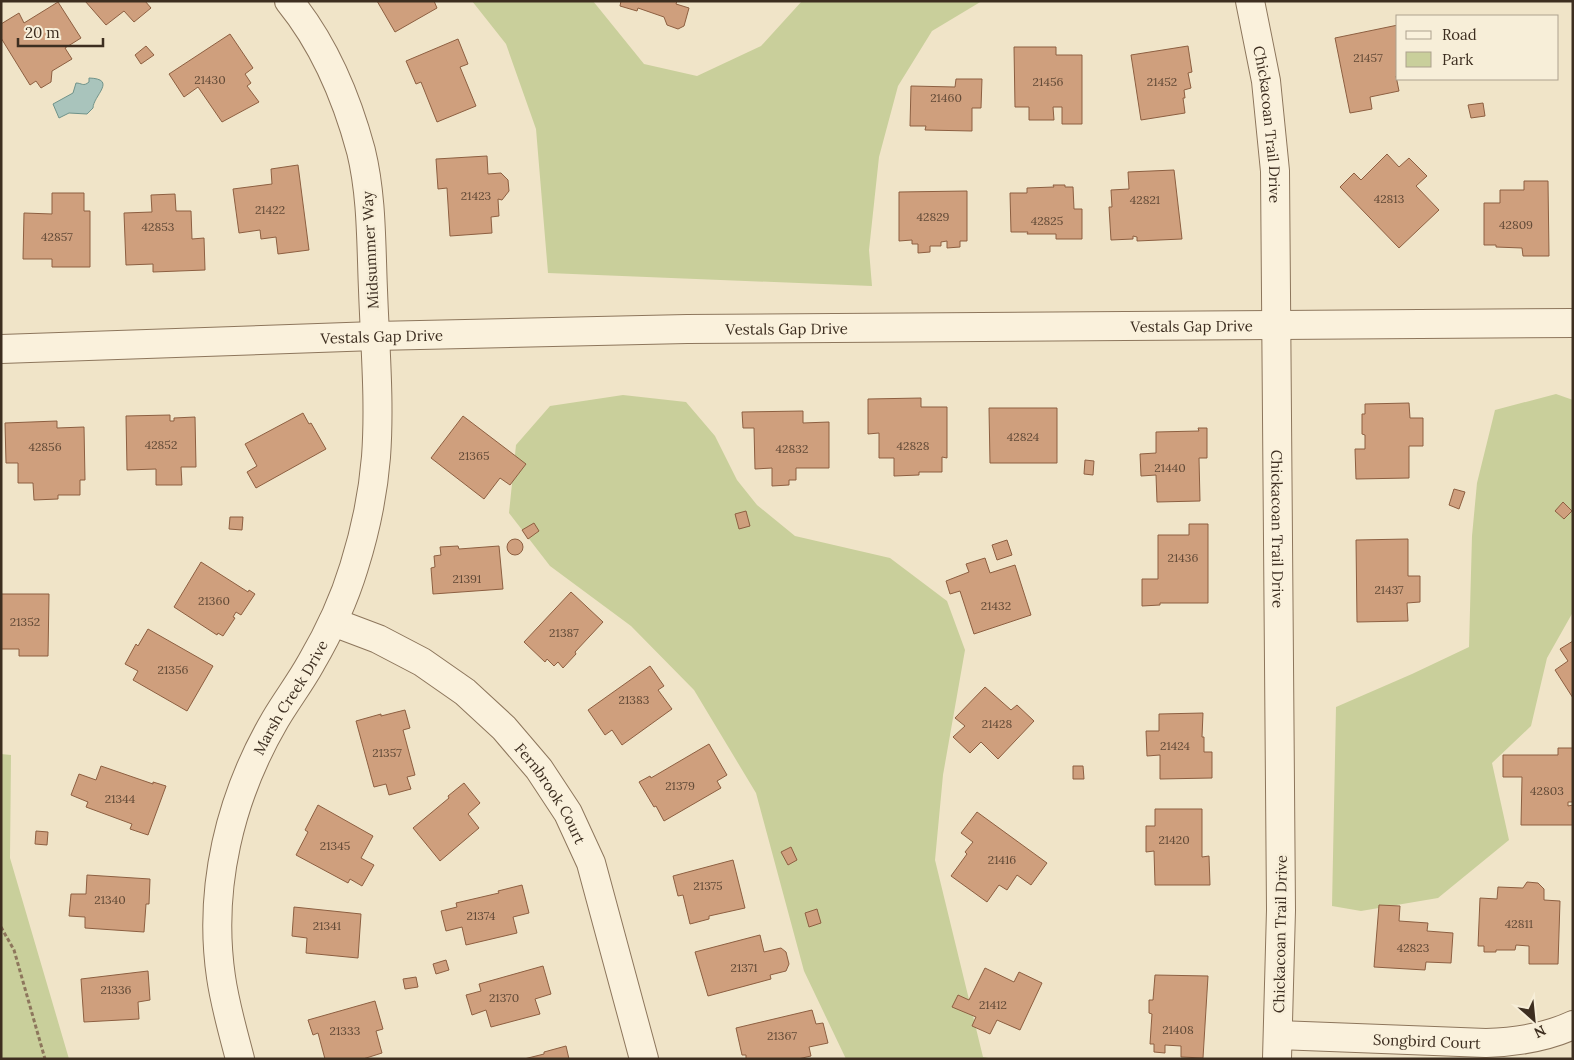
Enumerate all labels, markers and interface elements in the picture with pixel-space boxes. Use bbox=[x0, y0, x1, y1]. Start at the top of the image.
scale bar bbox=[18, 15, 102, 47]
legend bbox=[1396, 15, 1559, 80]
text: 20 m bbox=[25, 23, 60, 42]
text: Road bbox=[1442, 25, 1477, 44]
street label: Chickacoan Trail Drive bbox=[1250, 44, 1285, 203]
house number: 21457 bbox=[1353, 50, 1383, 65]
text: Park bbox=[1442, 50, 1473, 69]
house number: 21430 bbox=[194, 72, 226, 87]
house number: 21456 bbox=[1033, 74, 1063, 89]
house number: 21452 bbox=[1147, 74, 1177, 89]
house number: 21460 bbox=[930, 90, 962, 105]
house number: 21423 bbox=[461, 188, 491, 203]
street label: Midsummer Way bbox=[357, 190, 383, 309]
house number: 42813 bbox=[1374, 191, 1405, 206]
house number: 42821 bbox=[1130, 192, 1160, 207]
house number: 21422 bbox=[255, 202, 285, 217]
house number: 42829 bbox=[916, 209, 950, 224]
house number: 42825 bbox=[1031, 213, 1063, 228]
house number: 42809 bbox=[1499, 217, 1533, 232]
house number: 42853 bbox=[142, 219, 175, 234]
house number: 42857 bbox=[41, 229, 73, 244]
street label: Vestals Gap Drive bbox=[1129, 316, 1253, 336]
street label: Vestals Gap Drive bbox=[724, 318, 848, 338]
street label: Vestals Gap Drive bbox=[319, 325, 443, 347]
house number: 42824 bbox=[1007, 429, 1040, 444]
house number: 42852 bbox=[145, 437, 177, 452]
house number: 42828 bbox=[897, 438, 930, 453]
house number: 42856 bbox=[28, 439, 62, 454]
house number: 42832 bbox=[776, 441, 808, 456]
house number: 21365 bbox=[459, 448, 489, 463]
street label: Chickacoan Trail Drive bbox=[1268, 450, 1288, 608]
house number: 21440 bbox=[1154, 460, 1186, 475]
house number: 21436 bbox=[1168, 550, 1199, 565]
house number: 21391 bbox=[453, 571, 481, 586]
house number: 21437 bbox=[1374, 582, 1404, 597]
house number: 21360 bbox=[198, 593, 230, 608]
house number: 21432 bbox=[981, 598, 1011, 613]
house number: 21352 bbox=[10, 614, 40, 629]
house number: 21387 bbox=[549, 625, 579, 640]
street label: Marsh Creek Drive bbox=[249, 637, 332, 758]
house number: 21356 bbox=[158, 662, 189, 677]
house number: 21383 bbox=[619, 692, 650, 707]
house number: 21428 bbox=[982, 716, 1013, 731]
house number: 21424 bbox=[1160, 738, 1190, 753]
street label: Fernbrook Court bbox=[511, 739, 590, 847]
house number: 21357 bbox=[372, 745, 402, 760]
house number: 21379 bbox=[665, 778, 695, 793]
house number: 42803 bbox=[1530, 783, 1564, 798]
house number: 21344 bbox=[105, 791, 136, 806]
house number: 21420 bbox=[1158, 832, 1190, 847]
house number: 21345 bbox=[320, 838, 350, 853]
house number: 21416 bbox=[988, 852, 1016, 867]
street label: Chickacoan Trail Drive bbox=[1269, 855, 1291, 1013]
house number: 21375 bbox=[693, 878, 723, 893]
house number: 21340 bbox=[94, 892, 126, 907]
house number: 21374 bbox=[466, 908, 496, 923]
house number: 42811 bbox=[1505, 916, 1533, 931]
house number: 21341 bbox=[313, 918, 341, 933]
house number: 42823 bbox=[1397, 940, 1430, 955]
house number: 21371 bbox=[730, 960, 758, 975]
house number: 21336 bbox=[100, 982, 132, 997]
house number: 21370 bbox=[489, 990, 519, 1005]
north arrow bbox=[1509, 995, 1559, 1045]
house number: 21412 bbox=[979, 997, 1007, 1012]
text: N bbox=[1531, 1021, 1549, 1042]
house number: 21408 bbox=[1162, 1022, 1194, 1037]
house number: 21333 bbox=[330, 1023, 361, 1038]
house number: 21367 bbox=[767, 1028, 797, 1043]
street label: Songbird Court bbox=[1373, 1029, 1481, 1052]

